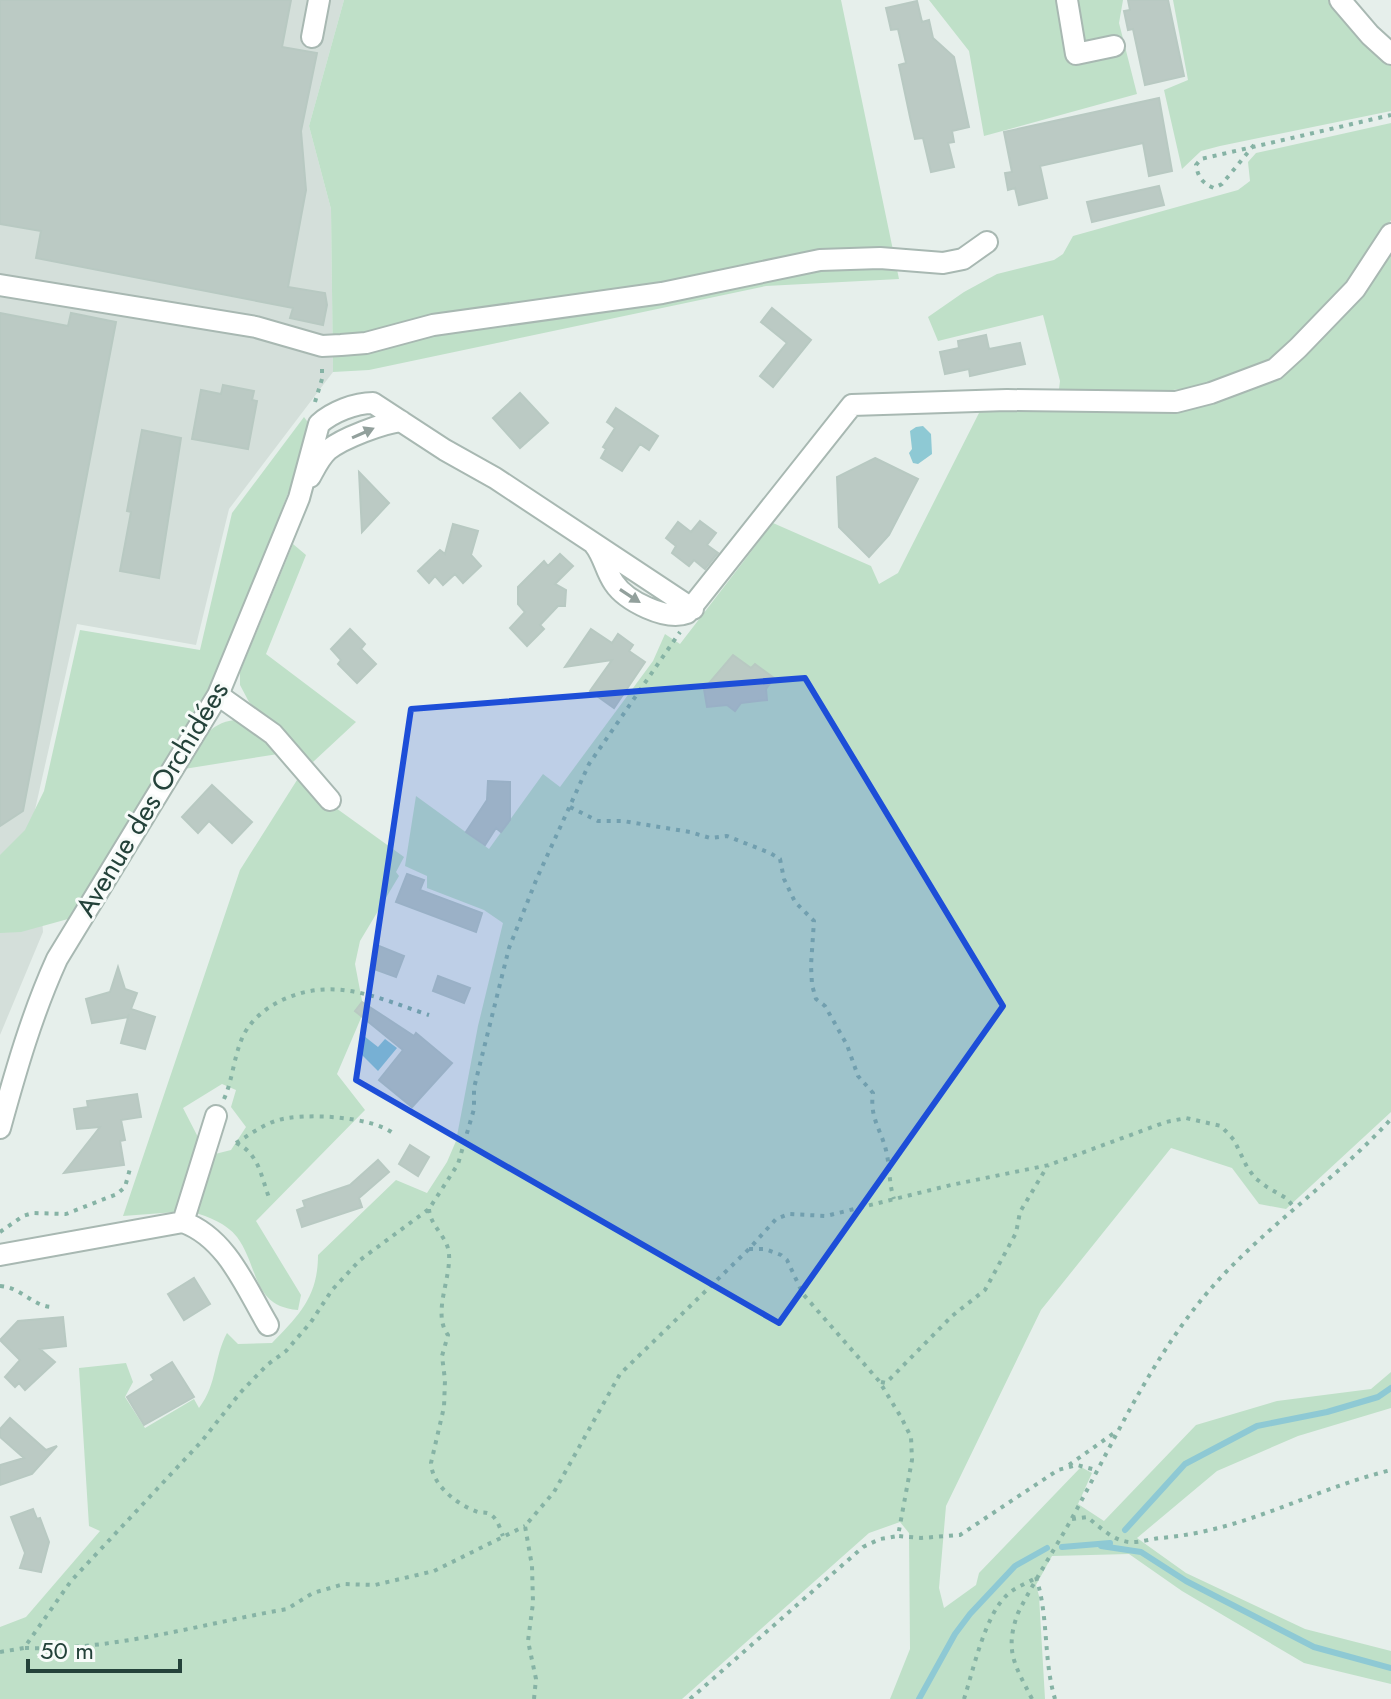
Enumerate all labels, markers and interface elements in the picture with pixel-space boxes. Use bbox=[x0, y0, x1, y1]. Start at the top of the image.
one-way arrow bbox=[352, 427, 375, 440]
one-way arrow bbox=[619, 589, 641, 603]
street label: Avenue des Orchidées bbox=[65, 673, 239, 925]
scale bar bbox=[28, 1623, 180, 1673]
text: 50 m bbox=[40, 1633, 94, 1668]

